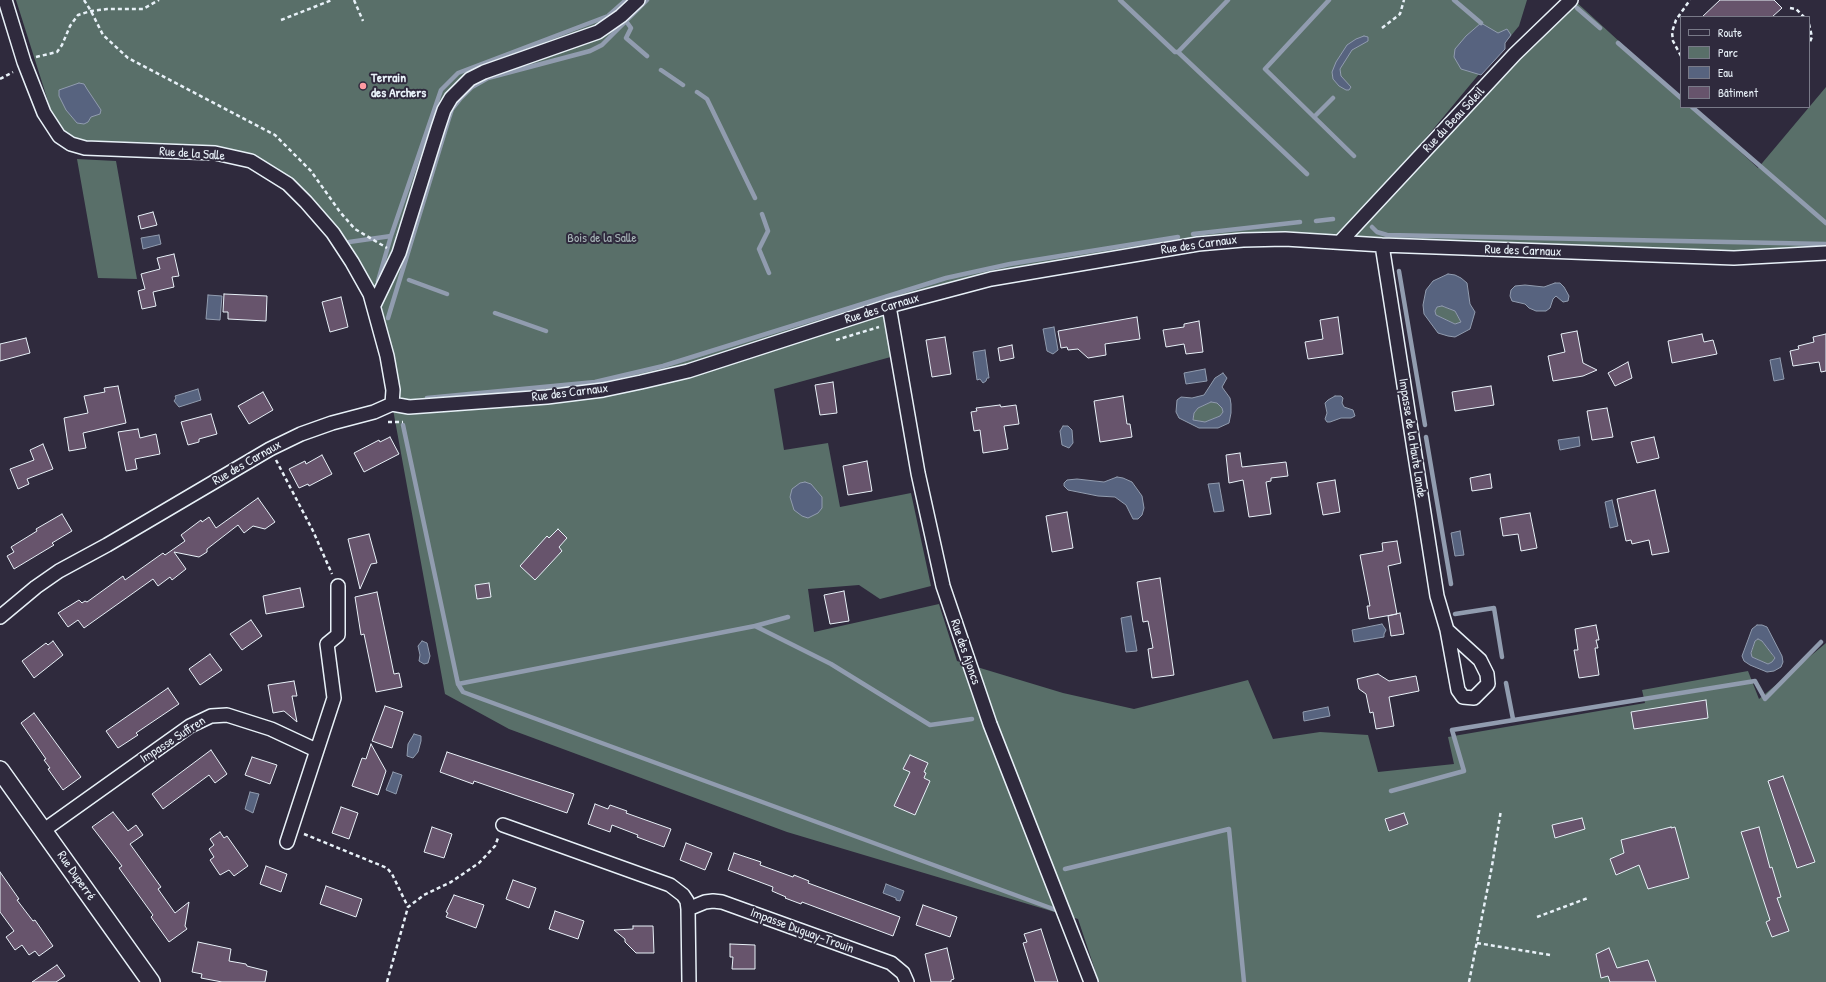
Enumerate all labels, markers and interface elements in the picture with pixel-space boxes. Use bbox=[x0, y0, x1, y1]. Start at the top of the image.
legend bbox=[1680, 16, 1810, 108]
text: Route bbox=[1718, 24, 1742, 41]
text: Parc bbox=[1718, 44, 1738, 61]
text: Eau bbox=[1718, 64, 1733, 81]
place label: Terrain des Archers bbox=[371, 71, 426, 102]
marker: Terrain des Archers bbox=[358, 81, 368, 91]
street label: Rue du Beau Soleil bbox=[1420, 84, 1488, 156]
text: Bâtiment bbox=[1718, 84, 1758, 101]
street label: Rue de la Salle bbox=[159, 144, 225, 164]
park label: Bois de la Salle bbox=[567, 231, 637, 247]
street label: Rue des Carnaux bbox=[1160, 232, 1238, 258]
street label: Rue des Carnaux bbox=[1484, 242, 1562, 260]
street label: Rue des Carnaux bbox=[843, 290, 921, 328]
street label: Impasse de la Haute Lande bbox=[1395, 377, 1429, 499]
street label: Rue des Carnaux bbox=[531, 381, 609, 405]
street label: Rue des Carnaux bbox=[210, 437, 284, 489]
street label: Rue des Ajoncs bbox=[947, 617, 983, 687]
street label: Impasse Suffren bbox=[137, 713, 209, 767]
street label: Rue Duperré bbox=[53, 848, 99, 904]
street label: Impasse Duguay-Trouin bbox=[748, 905, 856, 957]

